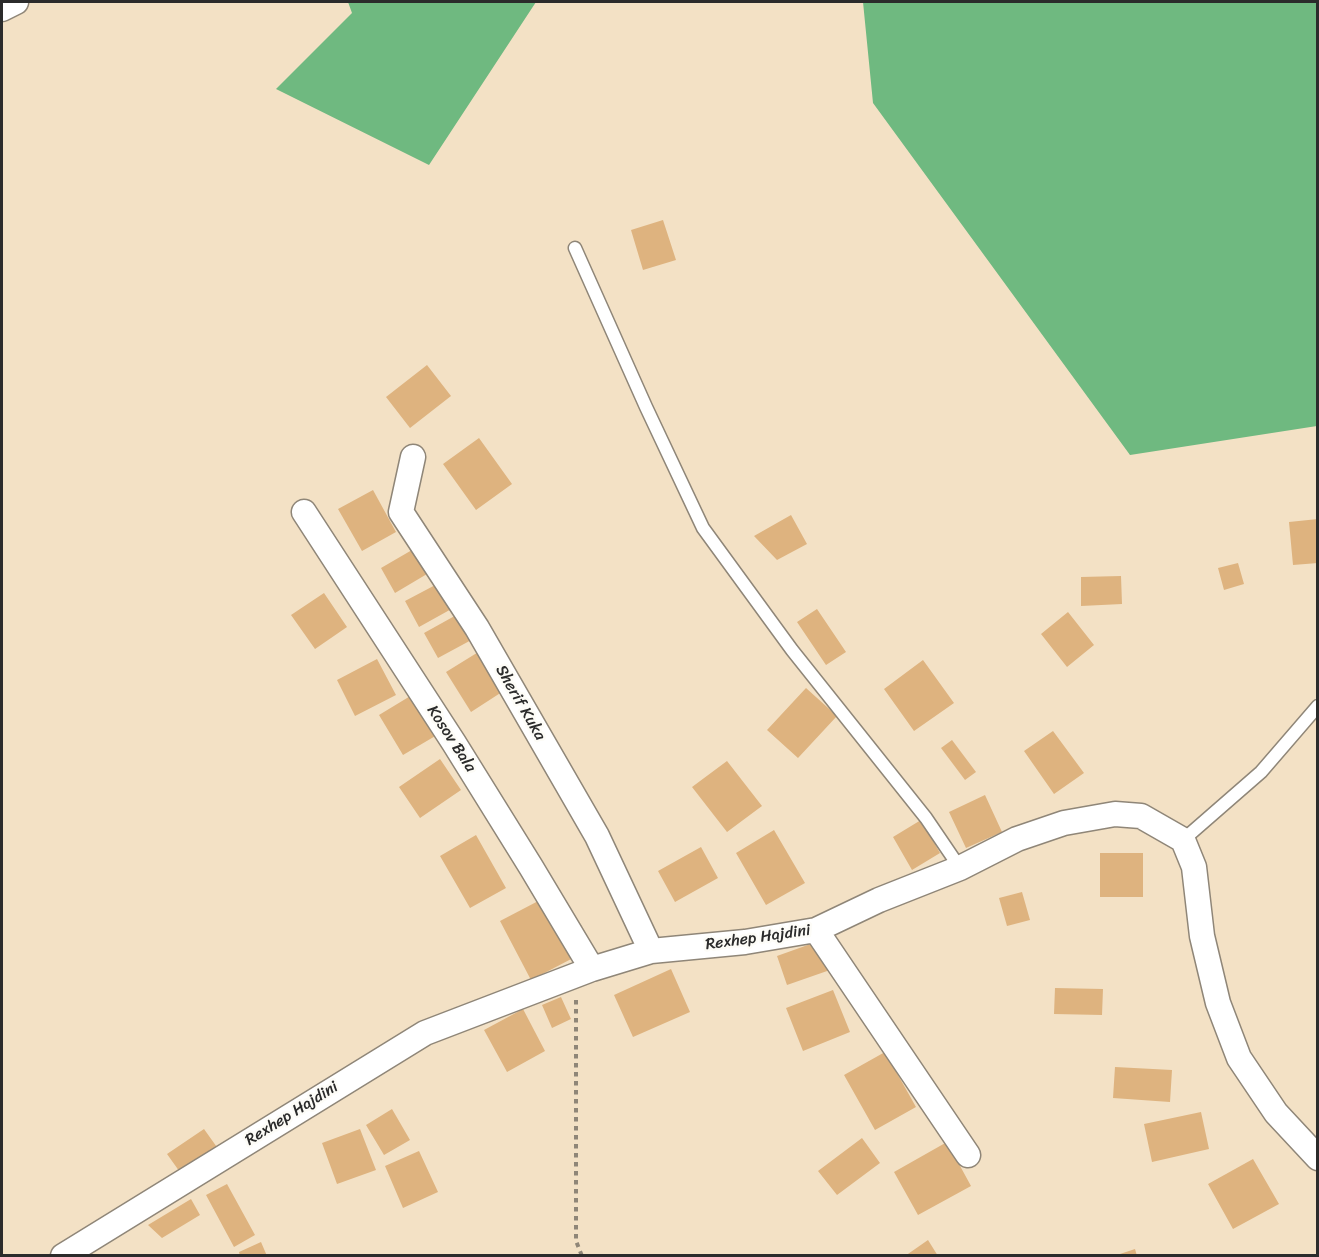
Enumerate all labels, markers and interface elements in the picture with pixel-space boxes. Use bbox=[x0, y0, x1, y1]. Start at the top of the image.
street label: Sherif Kuka bbox=[491, 662, 549, 744]
street label: Kosov Bala bbox=[422, 702, 480, 776]
street label: Rexhep Hajdini bbox=[704, 921, 812, 955]
street label: Rexhep Hajdini bbox=[242, 1078, 342, 1150]

